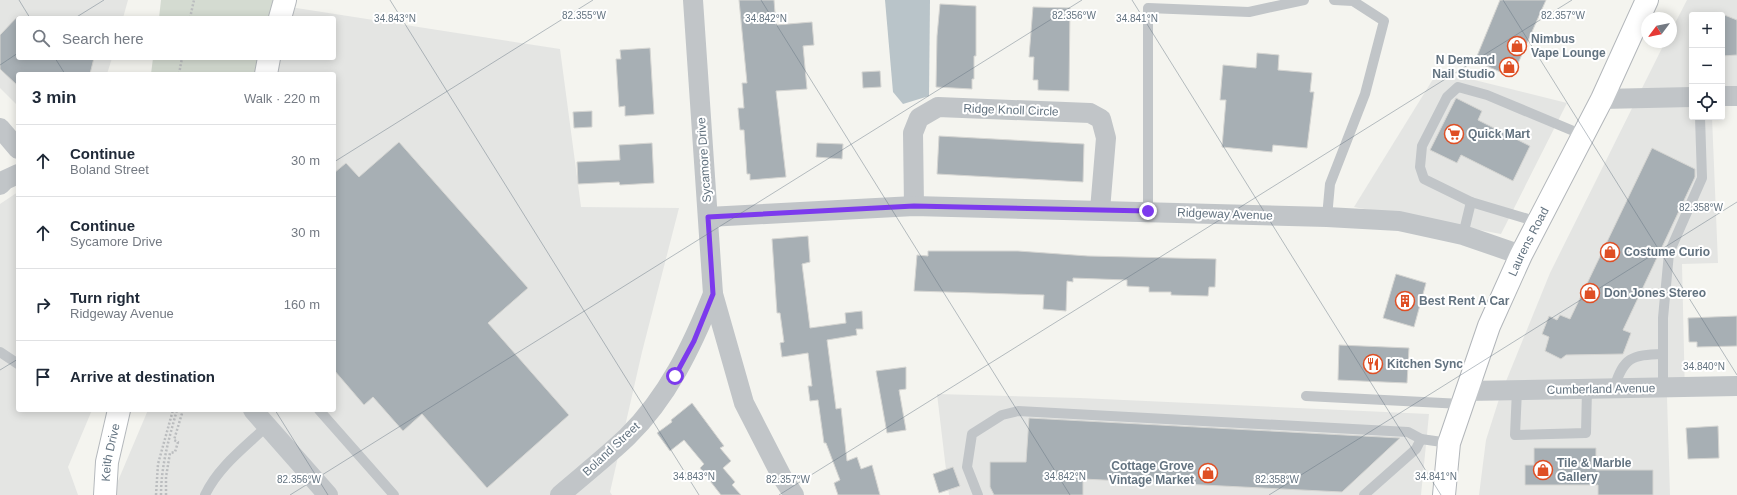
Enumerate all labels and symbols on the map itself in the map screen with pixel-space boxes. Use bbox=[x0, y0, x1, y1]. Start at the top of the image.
text: 82.355°W bbox=[562, 10, 607, 21]
text: 82.356°W bbox=[1052, 10, 1097, 21]
text: 82.357°W bbox=[1541, 10, 1586, 21]
north arrow bbox=[1641, 12, 1677, 48]
text: 34.843°N bbox=[374, 13, 416, 24]
text: 34.842°N bbox=[745, 13, 787, 24]
text: 34.841°N bbox=[1116, 13, 1158, 24]
place label: Nimbus Vape Lounge bbox=[1531, 32, 1606, 60]
shop icon: Nimbus Vape Lounge bbox=[1506, 35, 1528, 57]
place label: N Demand Nail Studio bbox=[1432, 53, 1495, 81]
shop icon: N Demand Nail Studio bbox=[1498, 56, 1520, 78]
street label: Ridge Knoll Circle bbox=[963, 101, 1059, 119]
street label: Sycamore Drive bbox=[694, 117, 714, 203]
supermarket icon: Quick Mart bbox=[1443, 123, 1465, 145]
place label: Quick Mart bbox=[1468, 127, 1530, 141]
route end bbox=[1139, 202, 1157, 220]
text: 82.358°W bbox=[1679, 202, 1724, 213]
street label: Ridgeway Avenue bbox=[1177, 205, 1273, 223]
street label: Laurens Road bbox=[1505, 205, 1552, 278]
shop icon: Costume Curio bbox=[1599, 241, 1621, 263]
place label: Costume Curio bbox=[1624, 245, 1710, 259]
shop icon: Don Jones Stereo bbox=[1579, 282, 1601, 304]
place label: Don Jones Stereo bbox=[1604, 286, 1706, 300]
building icon: Best Rent A Car bbox=[1394, 290, 1416, 312]
place label: Best Rent A Car bbox=[1419, 294, 1510, 308]
restaurant icon: Kitchen Sync bbox=[1362, 353, 1384, 375]
place label: Kitchen Sync bbox=[1387, 357, 1463, 371]
text: 34.840°N bbox=[1683, 361, 1725, 372]
route start bbox=[666, 367, 684, 385]
street label: Cumberland Avenue bbox=[1547, 381, 1656, 397]
street label: Boland Street bbox=[580, 419, 643, 479]
street label: Keith Drive bbox=[99, 422, 123, 482]
place label: Tile & Marble Gallery bbox=[1557, 456, 1632, 484]
place label: Cottage Grove Vintage Market bbox=[1109, 459, 1194, 487]
shop icon: Tile & Marble Gallery bbox=[1532, 459, 1554, 481]
shop icon: Cottage Grove Vintage Market bbox=[1197, 462, 1219, 484]
text: 34.843°N bbox=[673, 471, 715, 482]
text: 34.842°N bbox=[1044, 471, 1086, 482]
text: 34.841°N bbox=[1415, 471, 1457, 482]
text: 82.356°W bbox=[277, 474, 322, 485]
text: 82.357°W bbox=[766, 474, 811, 485]
text: 82.358°W bbox=[1255, 474, 1300, 485]

